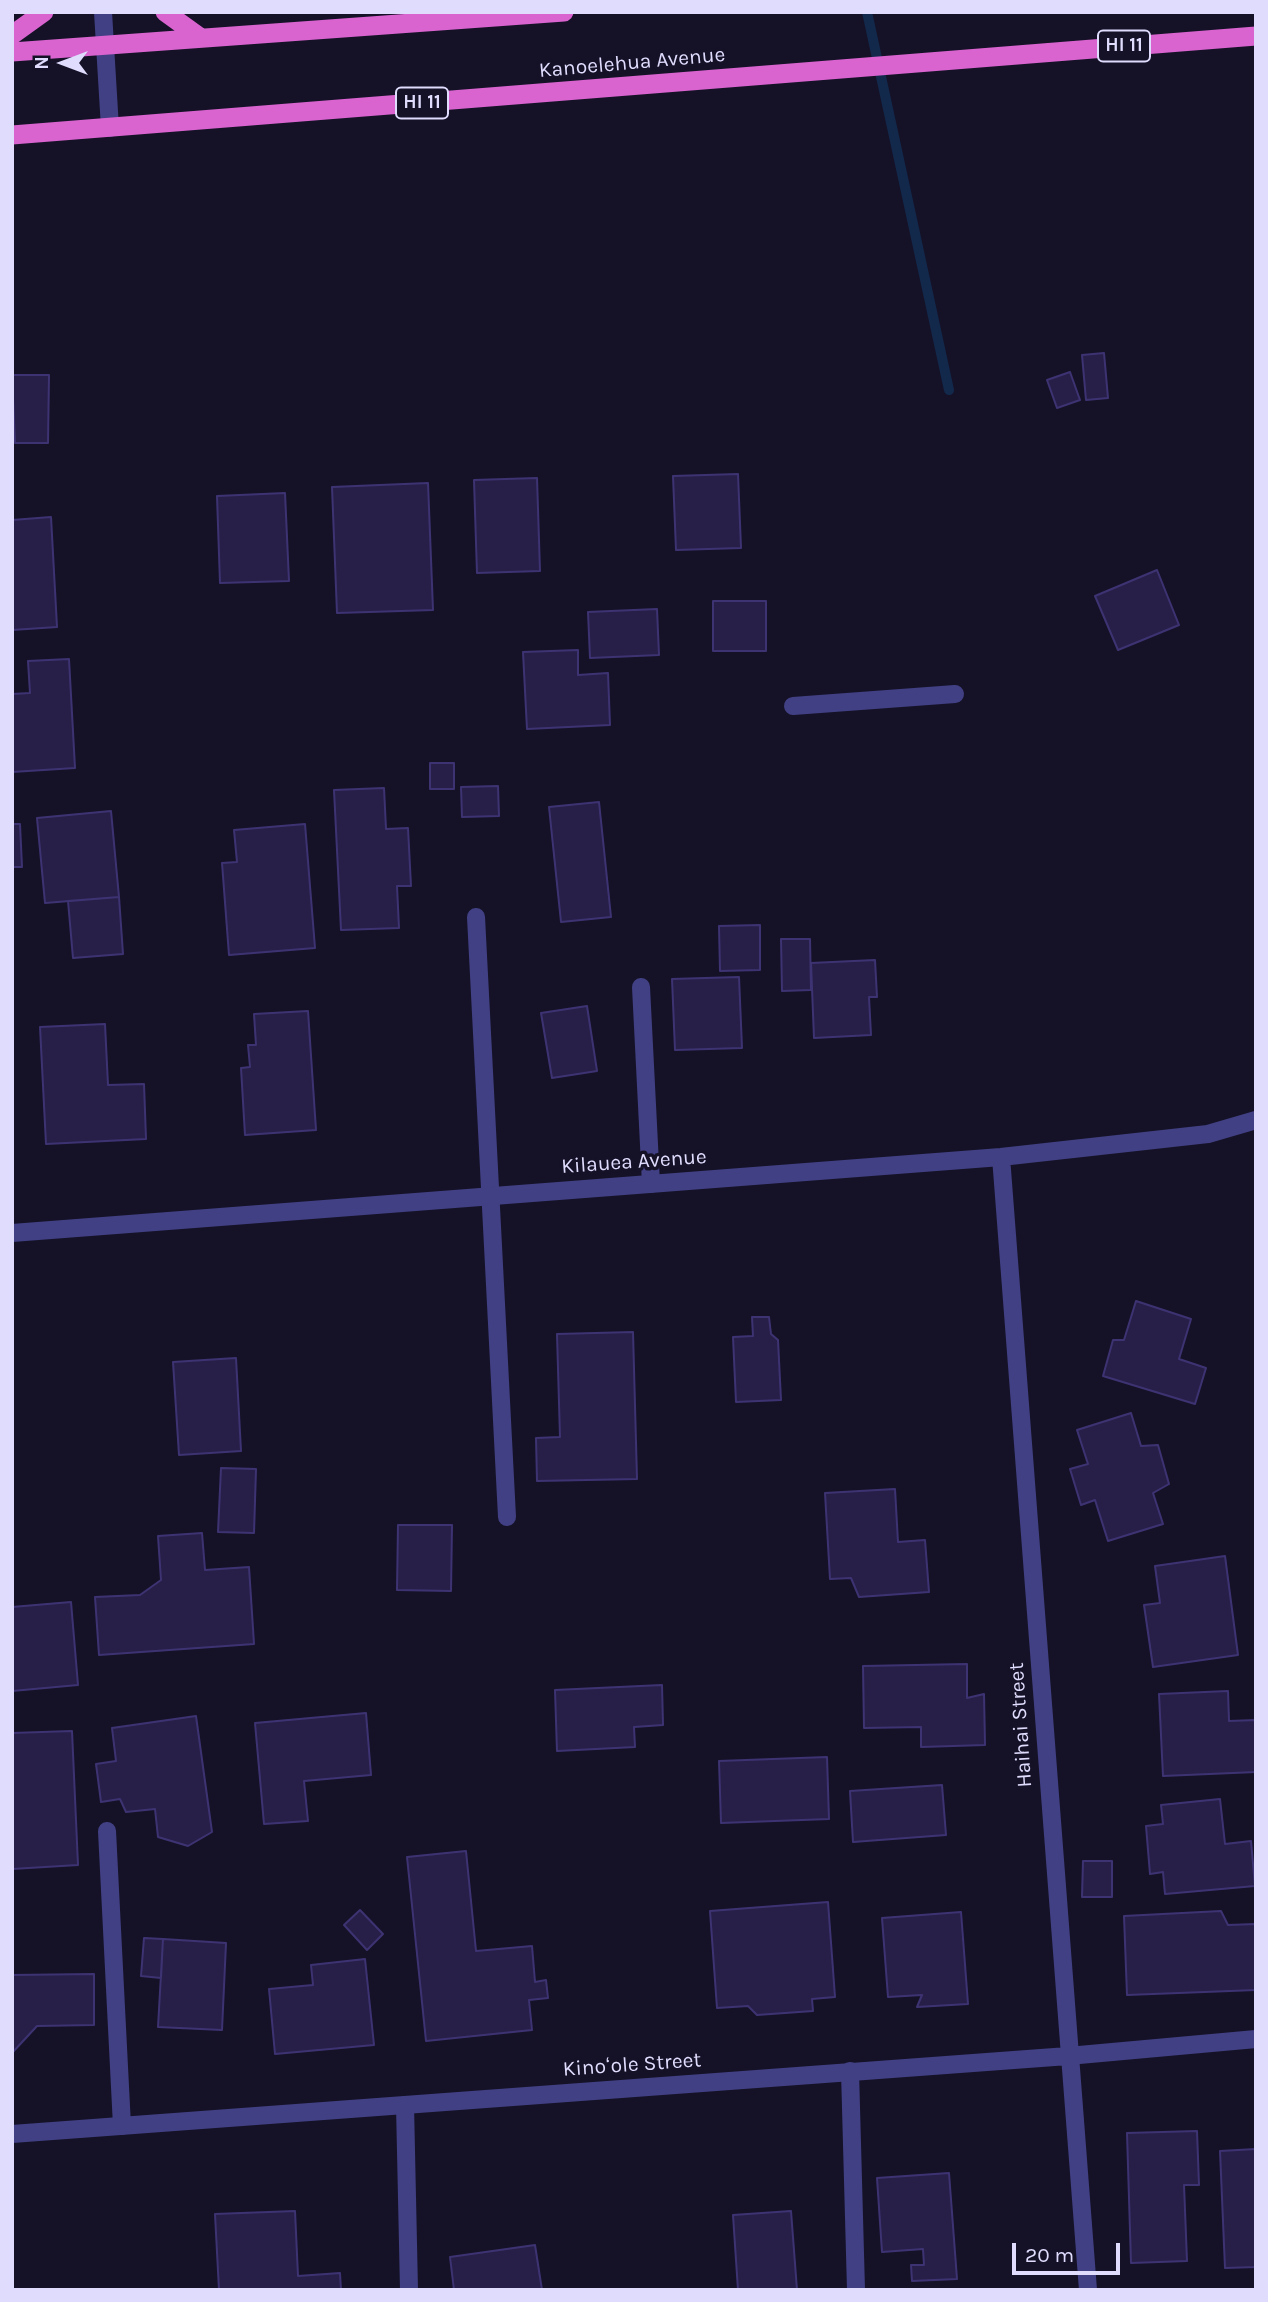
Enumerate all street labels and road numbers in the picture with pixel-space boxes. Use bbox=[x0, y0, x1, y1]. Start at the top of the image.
road number: HI 11 bbox=[1098, 30, 1150, 61]
street label: Kanoelehua Avenue bbox=[538, 42, 726, 84]
road number: HI 11 bbox=[396, 88, 448, 118]
street label: Kilauea Avenue bbox=[560, 1144, 708, 1180]
street label: Haihai Street bbox=[1004, 1662, 1038, 1788]
street label: Kinoʻole Street bbox=[562, 2048, 702, 2082]

